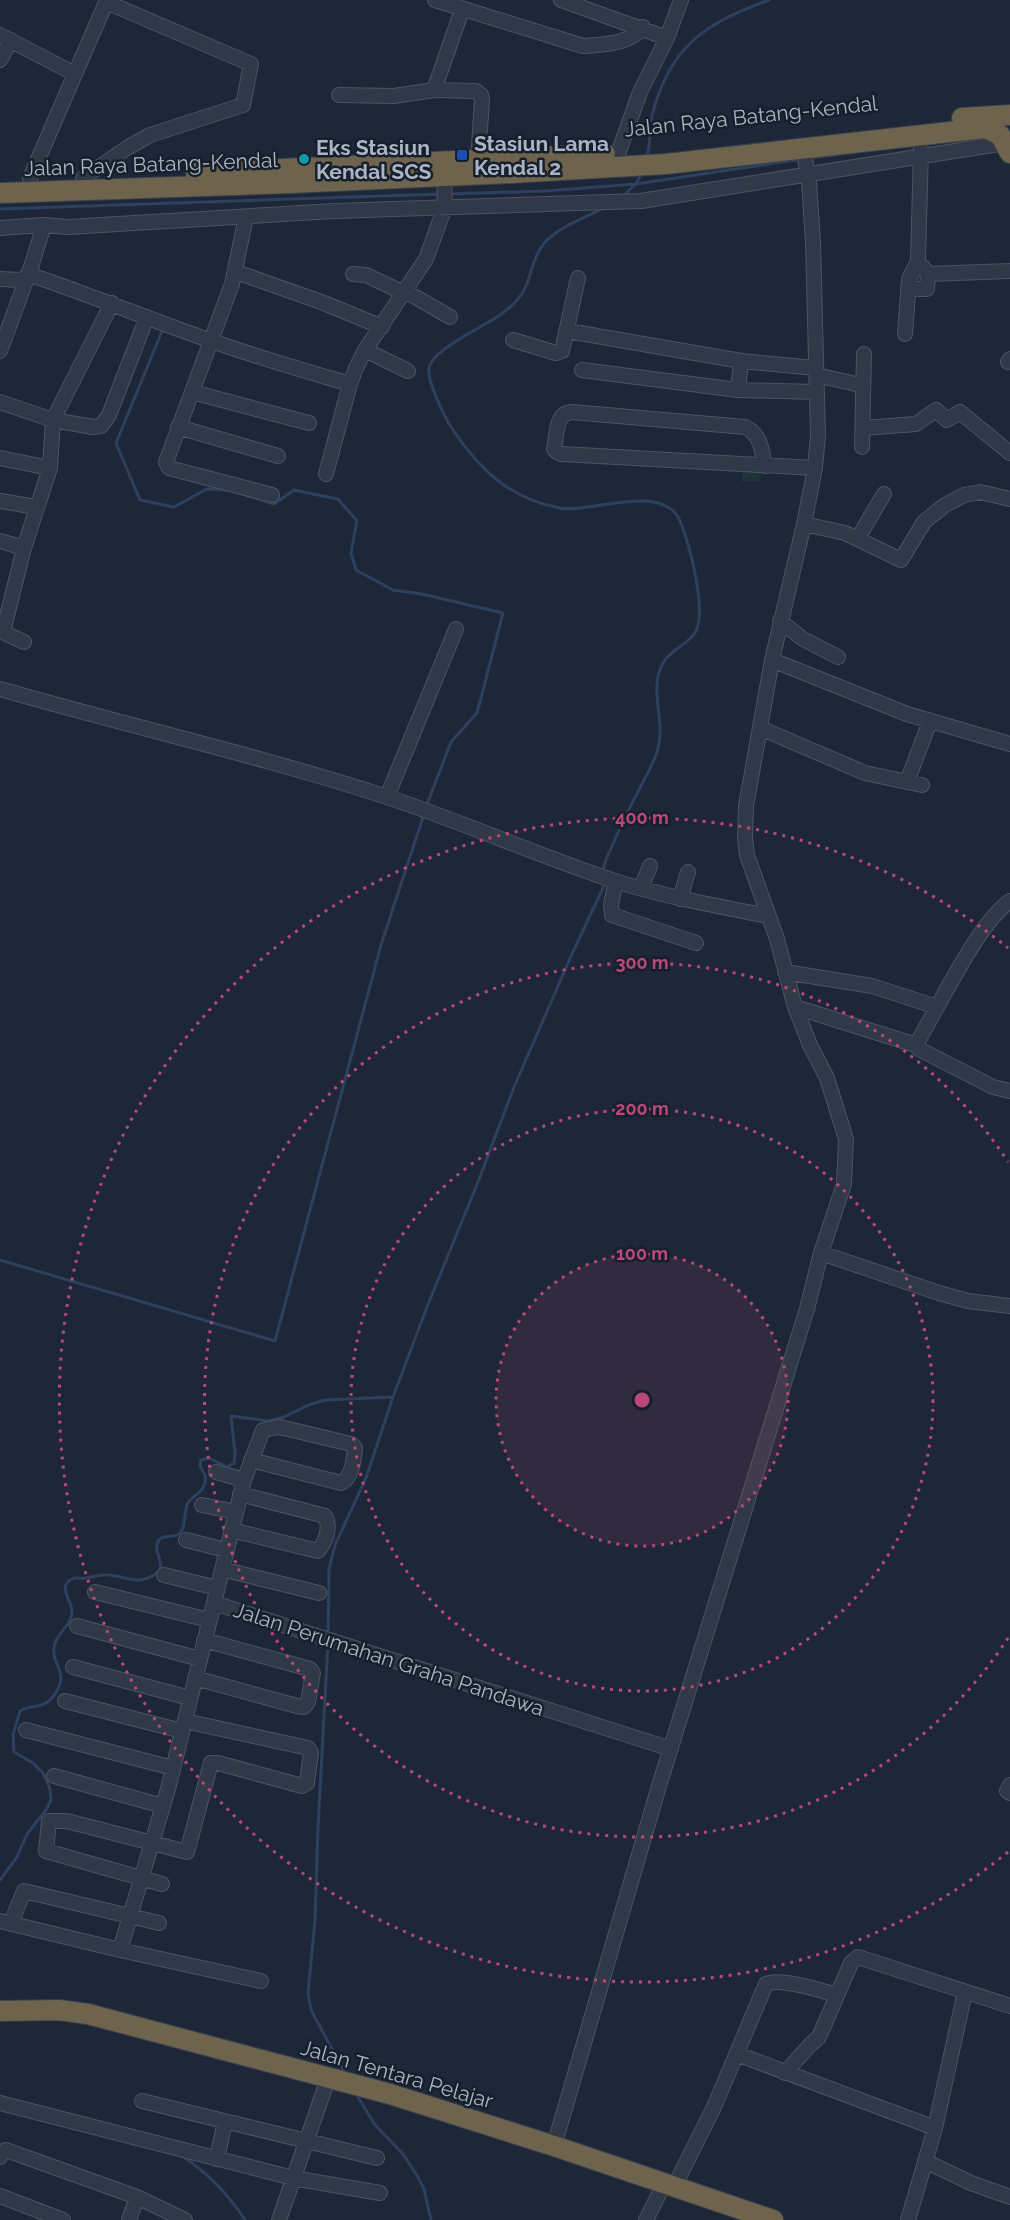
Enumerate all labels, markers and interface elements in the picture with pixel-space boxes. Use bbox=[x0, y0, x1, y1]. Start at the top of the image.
street label: Jalan Raya Batang-Kendal bbox=[623, 90, 879, 142]
place label: Stasiun Lama Kendal 2 bbox=[474, 131, 609, 180]
place label: Eks Stasiun Kendal SCS bbox=[316, 135, 432, 184]
street label: Jalan Raya Batang-Kendal bbox=[24, 147, 279, 181]
marker: Stasiun Lama Kendal 2 bbox=[455, 148, 469, 162]
marker: Eks Stasiun Kendal SCS bbox=[297, 152, 311, 166]
text: 400 m bbox=[615, 807, 669, 828]
text: 300 m bbox=[615, 952, 669, 973]
text: 200 m bbox=[615, 1098, 669, 1119]
text: 100 m bbox=[616, 1243, 668, 1264]
centre of rings bbox=[632, 1390, 652, 1410]
street label: Jalan Perumahan Graha Pandawa bbox=[231, 1597, 547, 1721]
street label: Jalan Tentara Pelajar bbox=[298, 2035, 497, 2114]

